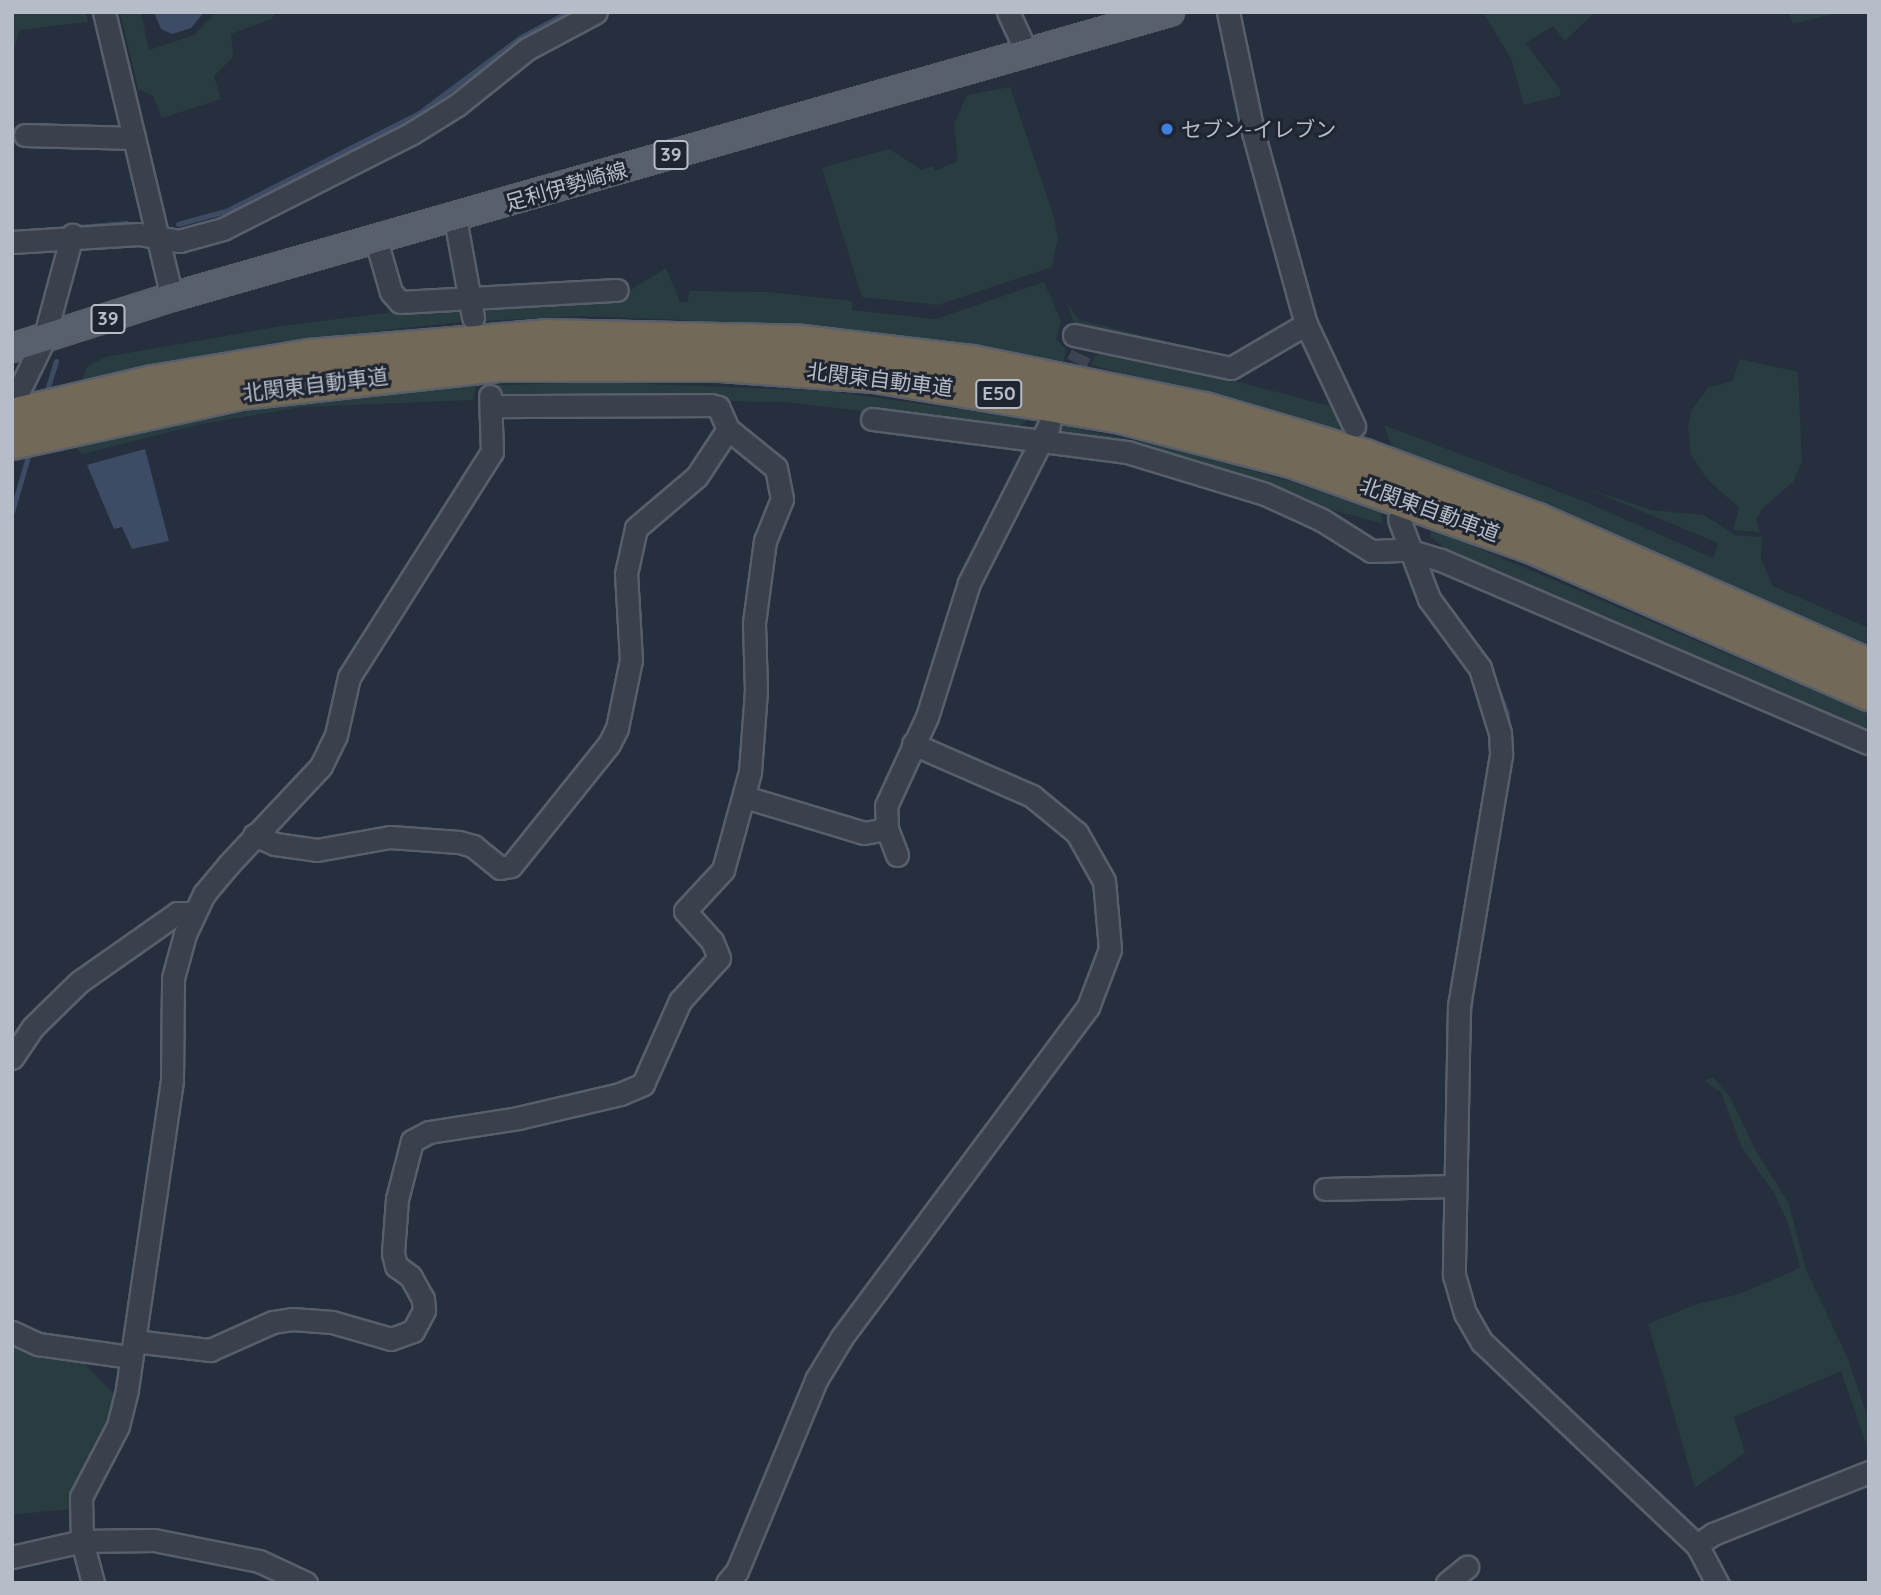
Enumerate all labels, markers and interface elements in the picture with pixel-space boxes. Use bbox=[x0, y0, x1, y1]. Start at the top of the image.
place label: セブン-イレブン bbox=[1181, 116, 1336, 142]
marker: セブン-イレブン bbox=[1159, 121, 1175, 137]
road number: 39 bbox=[654, 140, 688, 170]
street label: 足利伊勢崎線 bbox=[502, 157, 630, 215]
road number: 39 bbox=[90, 304, 126, 334]
street label: 北関東自動車道 bbox=[806, 358, 954, 400]
street label: 北関東自動車道 bbox=[241, 363, 389, 405]
road number: E50 bbox=[974, 378, 1024, 410]
street label: 北関東自動車道 bbox=[1357, 472, 1503, 546]

